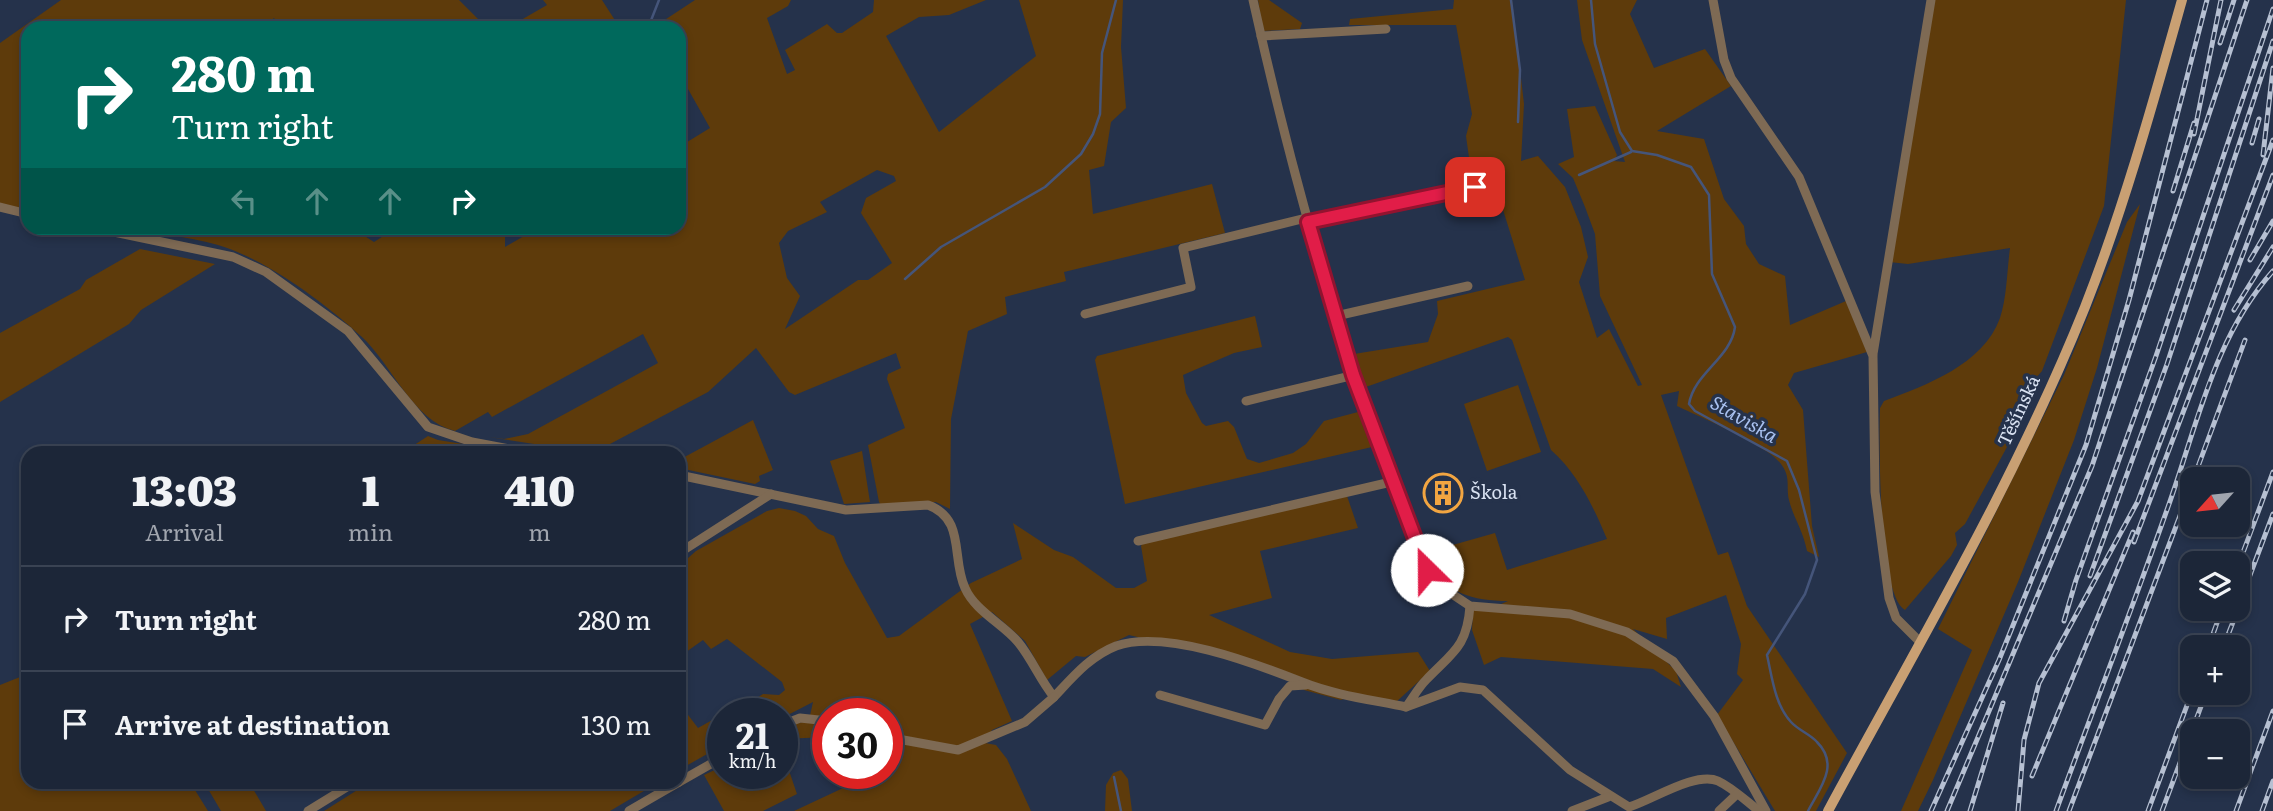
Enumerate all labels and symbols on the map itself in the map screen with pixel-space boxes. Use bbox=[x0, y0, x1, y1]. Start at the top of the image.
pin bbox=[1445, 157, 1505, 217]
street label: Těšínská bbox=[1989, 370, 2046, 450]
water label: Staviska bbox=[1706, 388, 1783, 449]
north arrow bbox=[2180, 467, 2250, 537]
building icon: Škola bbox=[1422, 472, 1464, 514]
place label: Škola bbox=[1470, 478, 1518, 505]
position arrow bbox=[1390, 533, 1464, 607]
speed limit sign: 30 bbox=[812, 698, 903, 789]

